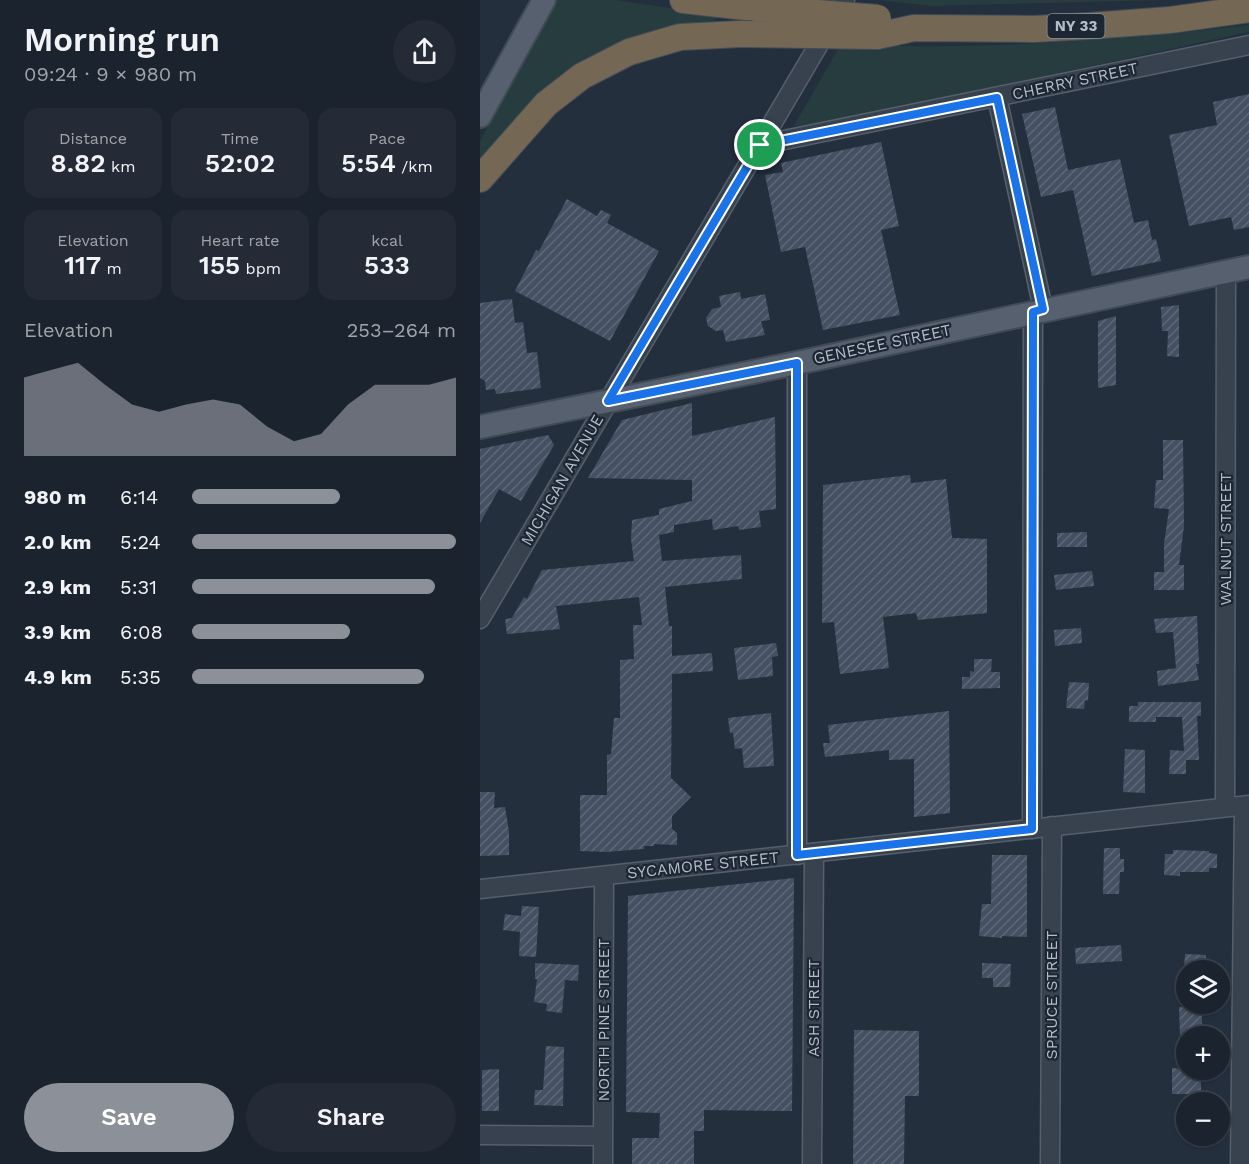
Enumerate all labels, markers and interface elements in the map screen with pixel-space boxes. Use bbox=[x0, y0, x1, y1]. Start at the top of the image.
road number: NY 33 bbox=[1048, 14, 1104, 38]
text: Morning run bbox=[24, 20, 220, 59]
button: share bbox=[393, 20, 456, 83]
street label: CHERRY STREET bbox=[1010, 58, 1140, 104]
text: 09:24 · 9 × 980 m bbox=[24, 62, 197, 86]
pin bbox=[734, 119, 785, 170]
icon: arrive bbox=[743, 128, 776, 161]
text: Distance bbox=[59, 129, 127, 148]
text: Time bbox=[221, 129, 259, 148]
text: Pace bbox=[368, 129, 406, 148]
text: 8.82 bbox=[51, 148, 106, 178]
text: 52:02 bbox=[205, 148, 275, 178]
text: 5:54 bbox=[341, 148, 396, 178]
text: km bbox=[106, 157, 135, 176]
text: /km bbox=[396, 157, 433, 176]
text: Elevation bbox=[57, 231, 129, 250]
text: Heart rate bbox=[200, 231, 280, 250]
text: kcal bbox=[371, 231, 403, 250]
text: 117 bbox=[64, 250, 101, 280]
text: 155 bbox=[199, 250, 240, 280]
text: 533 bbox=[364, 250, 410, 280]
text: m bbox=[101, 259, 122, 278]
text: bpm bbox=[240, 259, 281, 278]
text: Elevation bbox=[24, 318, 113, 342]
text: 253–264 m bbox=[347, 318, 456, 342]
street label: GENESEE STREET bbox=[812, 320, 953, 368]
street label: MICHIGAN AVENUE bbox=[517, 411, 607, 549]
street label: WALNUT STREET bbox=[1216, 472, 1235, 605]
text: 980 m bbox=[24, 485, 86, 509]
text: 6:14 bbox=[120, 485, 158, 509]
text: 2.0 km bbox=[24, 530, 91, 554]
text: 5:24 bbox=[120, 530, 161, 554]
text: 2.9 km bbox=[24, 575, 91, 599]
text: 5:31 bbox=[120, 575, 157, 599]
text: 3.9 km bbox=[24, 620, 91, 644]
text: 6:08 bbox=[120, 620, 163, 644]
text: 4.9 km bbox=[24, 665, 92, 689]
text: 5:35 bbox=[120, 665, 161, 689]
street label: SYCAMORE STREET bbox=[626, 848, 780, 882]
street label: SPRUCE STREET bbox=[1042, 930, 1061, 1059]
street label: NORTH PINE STREET bbox=[594, 938, 613, 1101]
street label: ASH STREET bbox=[804, 959, 823, 1057]
map controls bbox=[1176, 960, 1230, 1146]
button: layers bbox=[1176, 960, 1230, 1014]
button: + bbox=[1176, 1026, 1230, 1080]
button: Save bbox=[24, 1083, 234, 1152]
button: Share bbox=[246, 1083, 456, 1152]
button: − bbox=[1176, 1092, 1230, 1146]

